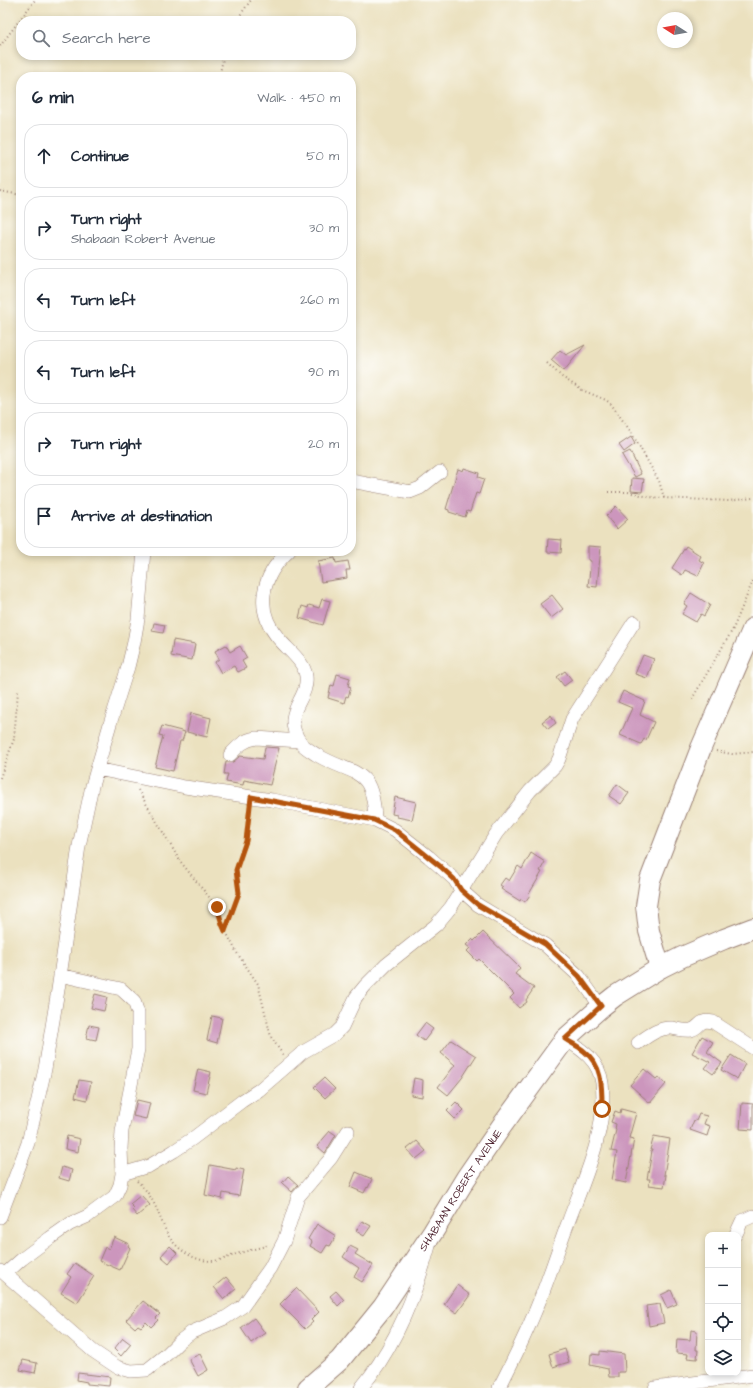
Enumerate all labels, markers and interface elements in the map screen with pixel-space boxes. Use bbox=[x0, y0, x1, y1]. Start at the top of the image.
north arrow bbox=[657, 12, 693, 48]
search box bbox=[16, 16, 356, 60]
icon: search bbox=[30, 27, 52, 49]
text: Search here bbox=[62, 28, 151, 49]
text: 6 min bbox=[32, 86, 74, 110]
text: Walk · 450 m bbox=[257, 89, 340, 107]
icon: ahead bbox=[33, 145, 55, 167]
text: Continue bbox=[71, 146, 129, 167]
text: 50 m bbox=[306, 147, 339, 165]
text: Turn right bbox=[71, 209, 142, 230]
icon: right bbox=[33, 217, 55, 239]
text: 30 m bbox=[309, 219, 339, 237]
text: Shabaan Robert Avenue bbox=[71, 230, 215, 248]
icon: left bbox=[33, 289, 55, 311]
text: Turn left bbox=[71, 290, 135, 311]
text: 260 m bbox=[300, 291, 339, 309]
icon: left bbox=[33, 361, 55, 383]
text: Turn left bbox=[71, 362, 135, 383]
text: 90 m bbox=[308, 363, 339, 381]
icon: right bbox=[33, 433, 55, 455]
text: Turn right bbox=[71, 434, 142, 455]
text: 20 m bbox=[308, 435, 339, 453]
icon: arrive bbox=[33, 505, 55, 527]
text: Arrive at destination bbox=[71, 506, 212, 527]
route end bbox=[208, 898, 226, 916]
route start bbox=[593, 1100, 611, 1118]
street label: SHABAAN ROBERT AVENUE bbox=[415, 1125, 505, 1254]
map controls bbox=[705, 1232, 741, 1376]
button: + bbox=[705, 1232, 741, 1268]
button: − bbox=[705, 1268, 741, 1304]
button: locate bbox=[705, 1304, 741, 1340]
button: layers bbox=[705, 1340, 741, 1376]

